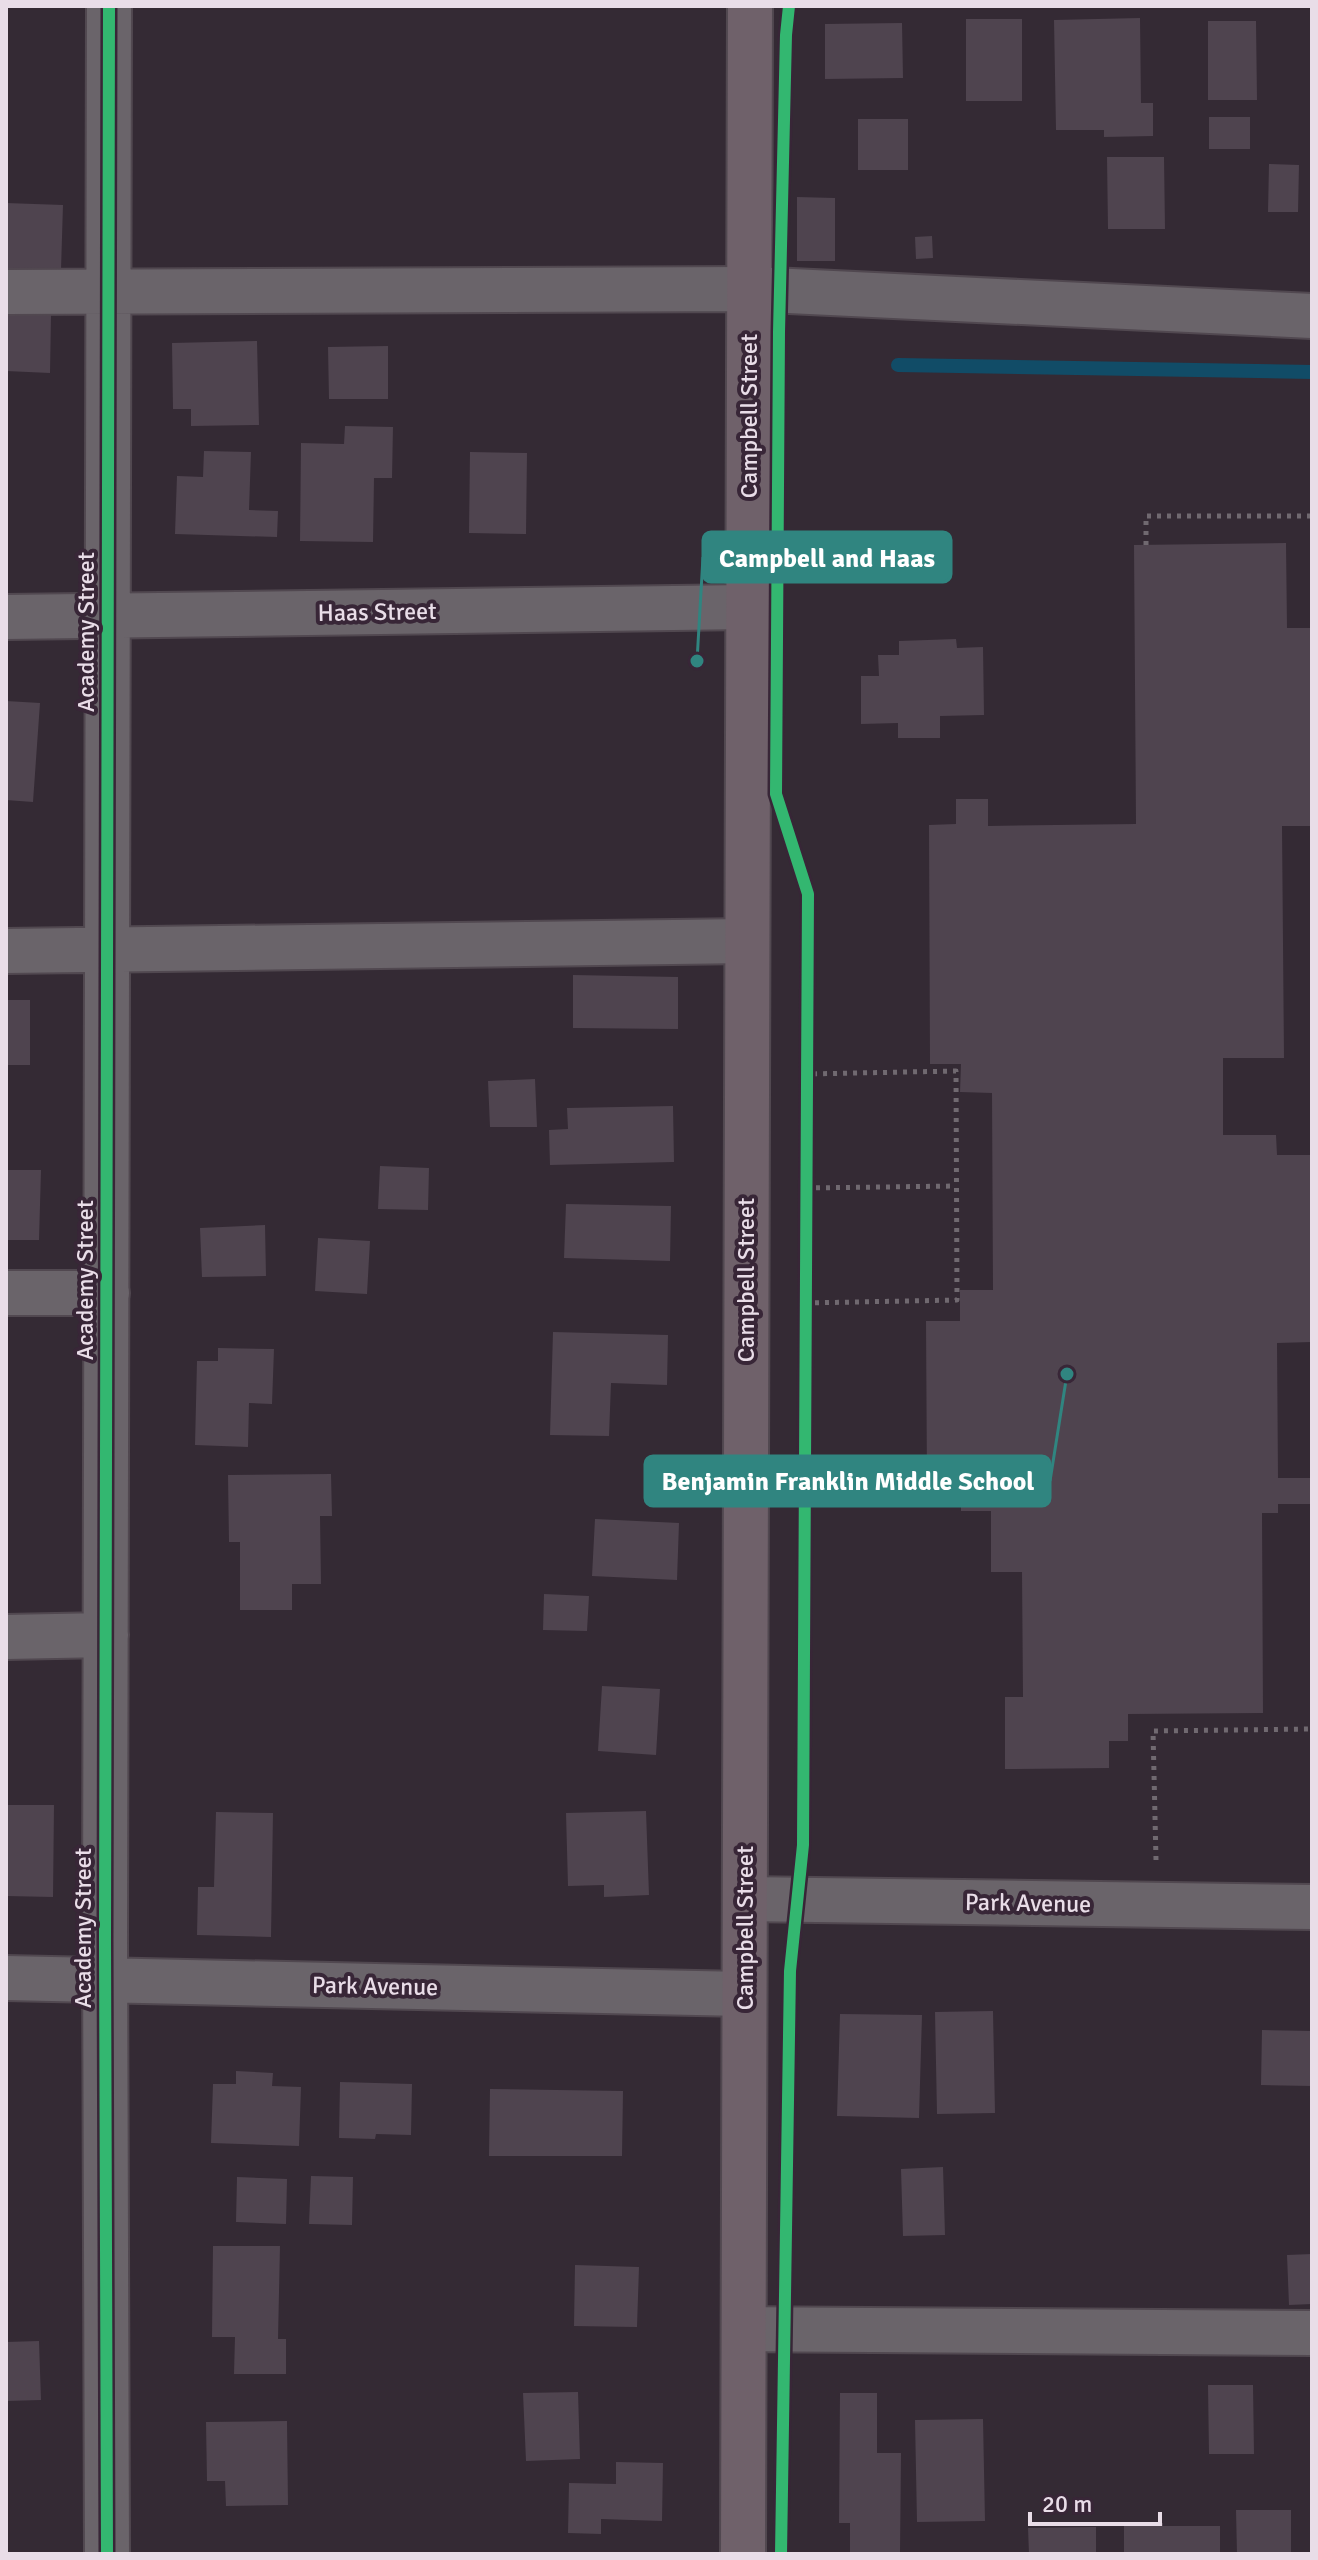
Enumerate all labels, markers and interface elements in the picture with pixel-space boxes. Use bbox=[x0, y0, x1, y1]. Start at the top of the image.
street label: Campbell Street bbox=[734, 334, 764, 498]
callout: Campbell and Haas bbox=[703, 532, 951, 582]
text: Campbell and Haas bbox=[719, 543, 935, 575]
street label: Academy Street bbox=[71, 552, 101, 712]
street label: Haas Street bbox=[317, 596, 437, 628]
street label: Campbell Street bbox=[731, 1198, 761, 1362]
street label: Academy Street bbox=[70, 1200, 100, 1360]
callout: Benjamin Franklin Middle School bbox=[645, 1456, 1050, 1506]
text: Benjamin Franklin Middle School bbox=[662, 1466, 1034, 1498]
street label: Campbell Street bbox=[730, 1846, 760, 2010]
street label: Academy Street bbox=[68, 1848, 98, 2008]
street label: Park Avenue bbox=[965, 1887, 1091, 1919]
street label: Park Avenue bbox=[312, 1970, 438, 2002]
scale bar bbox=[1030, 2476, 1160, 2526]
text: 20 m bbox=[1042, 2489, 1092, 2519]

